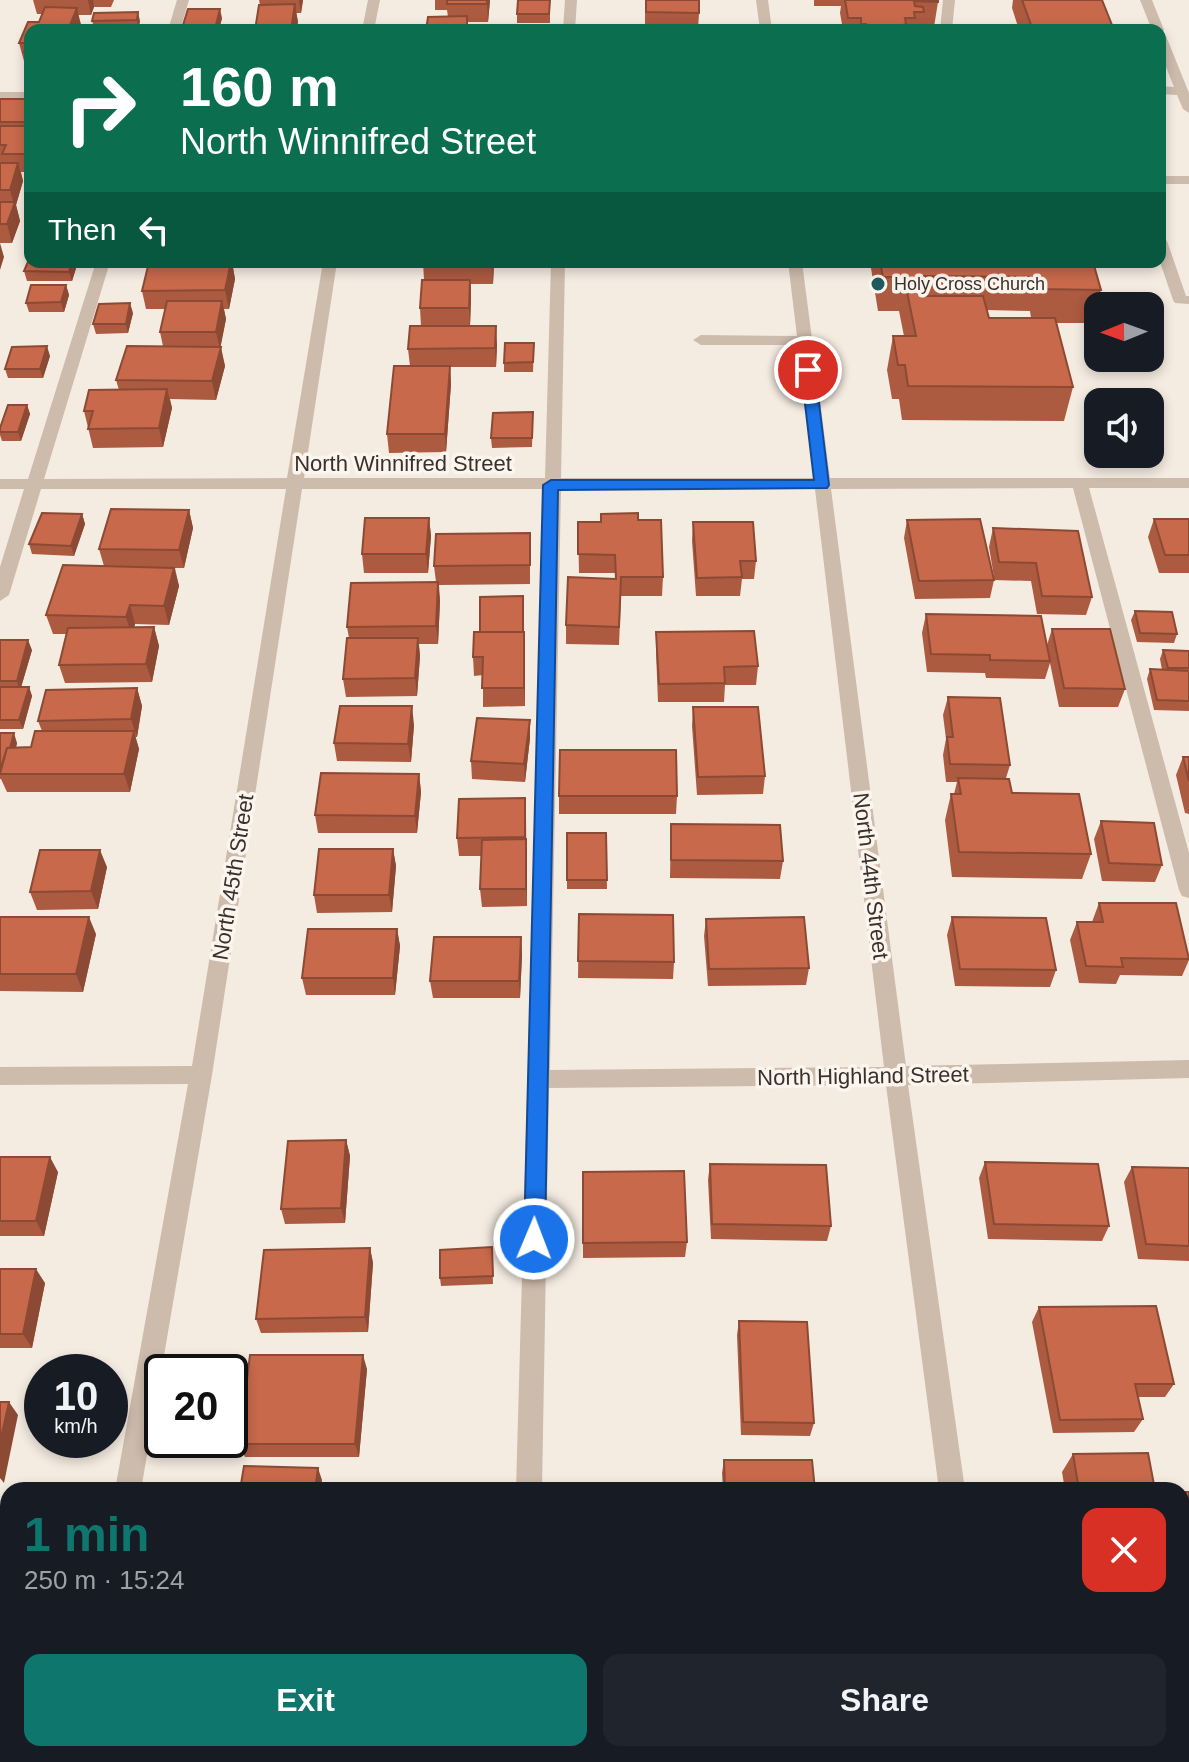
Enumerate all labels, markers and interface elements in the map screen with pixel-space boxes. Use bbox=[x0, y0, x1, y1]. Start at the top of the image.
text: 160 m bbox=[180, 55, 339, 118]
icon: right bbox=[48, 56, 152, 160]
text: North Winnifred Street bbox=[180, 121, 536, 162]
icon: left bbox=[132, 208, 176, 252]
text: Then bbox=[48, 213, 116, 246]
place label: Holy Cross Church bbox=[894, 274, 1045, 294]
marker: Holy Cross Church bbox=[869, 275, 887, 293]
north arrow bbox=[1084, 292, 1164, 372]
map controls bbox=[1084, 292, 1164, 468]
pin bbox=[774, 336, 842, 404]
icon: arrive bbox=[786, 348, 830, 392]
button: sound bbox=[1084, 388, 1164, 468]
street label: North Winnifred Street bbox=[294, 451, 512, 476]
street label: North 44th Street bbox=[848, 791, 894, 961]
street label: North 45th Street bbox=[208, 792, 258, 962]
street label: North Highland Street bbox=[757, 1062, 969, 1090]
position arrow bbox=[492, 1197, 576, 1281]
speed limit sign: 20 bbox=[144, 1354, 248, 1458]
text: 10 bbox=[54, 1374, 98, 1418]
text: km/h bbox=[54, 1415, 98, 1437]
text: 1 min bbox=[24, 1508, 149, 1561]
button: close bbox=[1082, 1508, 1166, 1592]
text: 250 m · 15:24 bbox=[24, 1565, 184, 1595]
button: Exit bbox=[24, 1654, 587, 1746]
button: Share bbox=[603, 1654, 1166, 1746]

